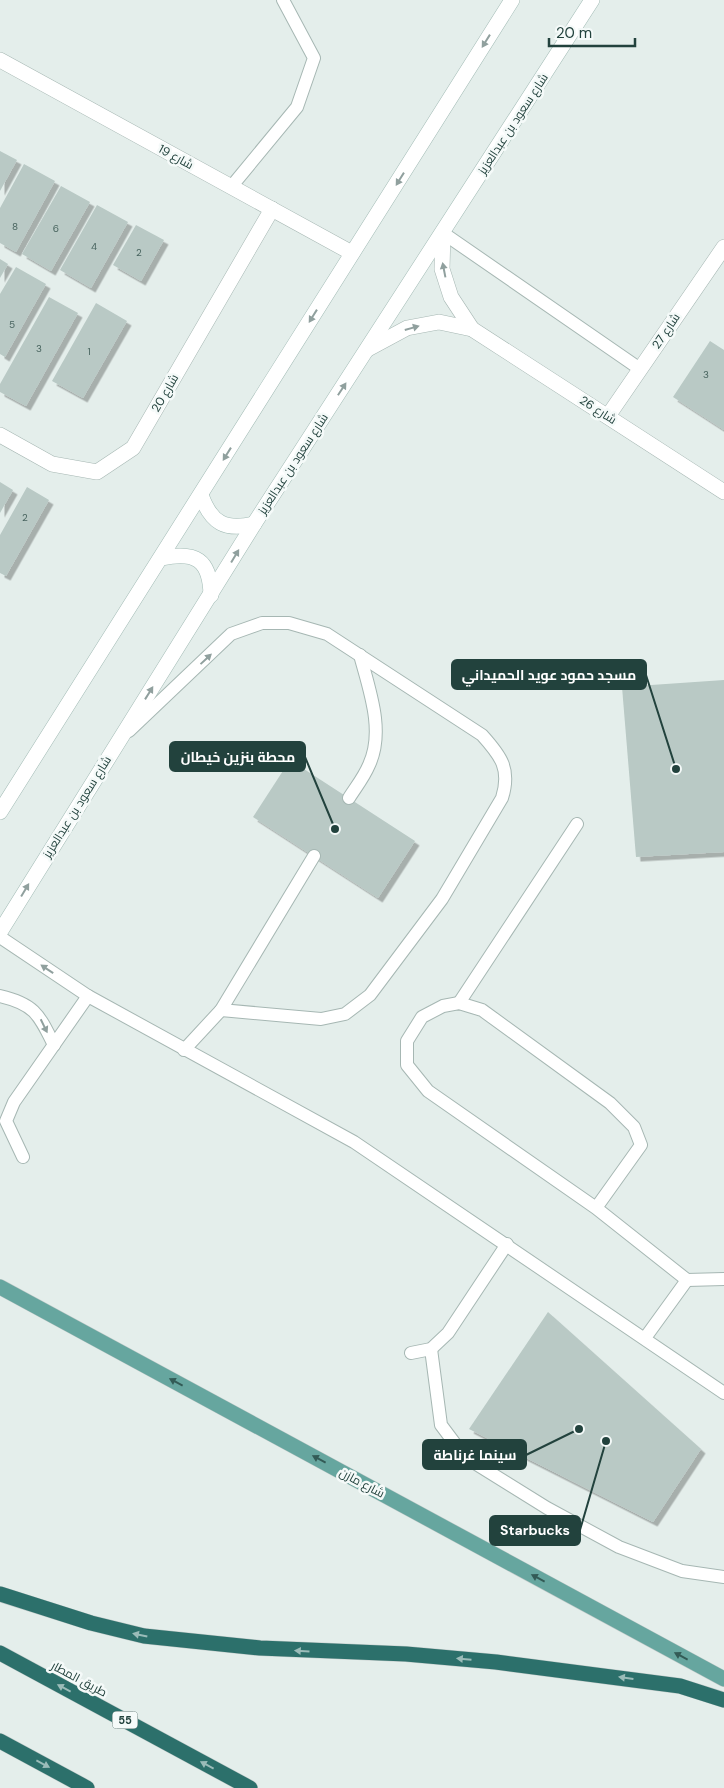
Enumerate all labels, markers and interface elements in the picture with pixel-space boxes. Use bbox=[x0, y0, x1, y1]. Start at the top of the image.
scale bar bbox=[549, 15, 635, 47]
text: 20 m bbox=[556, 23, 592, 43]
one-way arrow bbox=[482, 35, 491, 48]
street label: شارع سعود بن عبدالعزيز bbox=[474, 70, 552, 178]
street label: شارع 19 bbox=[156, 141, 196, 173]
one-way arrow bbox=[395, 172, 404, 185]
house number: 8 bbox=[12, 220, 18, 233]
house number: 6 bbox=[53, 222, 59, 235]
house number: 4 bbox=[91, 240, 97, 253]
house number: 2 bbox=[136, 246, 142, 259]
one-way arrow bbox=[439, 262, 447, 278]
one-way arrow bbox=[308, 310, 318, 323]
street label: شارع 27 bbox=[648, 310, 684, 352]
house number: 5 bbox=[9, 318, 15, 331]
one-way arrow bbox=[404, 324, 419, 332]
house number: 3 bbox=[36, 342, 42, 355]
house number: 1 bbox=[87, 345, 91, 358]
house number: 3 bbox=[703, 368, 709, 381]
street label: شارع 20 bbox=[148, 371, 182, 415]
one-way arrow bbox=[337, 383, 347, 396]
street label: شارع 26 bbox=[576, 392, 620, 428]
street label: شارع سعود بن عبدالعزيز bbox=[254, 410, 332, 518]
one-way arrow bbox=[222, 447, 232, 461]
house number: 2 bbox=[22, 511, 28, 524]
one-way arrow bbox=[231, 549, 240, 562]
one-way arrow bbox=[199, 653, 211, 665]
callout: مسجد حمود عويد الحميداني bbox=[452, 660, 646, 689]
text: مسجد حمود عويد الحميداني bbox=[462, 666, 636, 687]
one-way arrow bbox=[144, 687, 154, 700]
callout: محطة بنزين خيطان bbox=[170, 742, 305, 771]
text: محطة بنزين خيطان bbox=[181, 748, 295, 766]
street label: شارع سعود بن عبدالعزيز bbox=[39, 753, 115, 862]
one-way arrow bbox=[21, 884, 30, 897]
one-way arrow bbox=[41, 964, 54, 973]
one-way arrow bbox=[40, 1019, 48, 1033]
one-way arrow bbox=[168, 1378, 183, 1386]
callout: سينما غرناطة bbox=[423, 1440, 526, 1469]
text: سينما غرناطة bbox=[433, 1446, 517, 1464]
one-way arrow bbox=[311, 1455, 326, 1463]
street label: شارع مازن bbox=[337, 1464, 387, 1502]
callout: Starbucks bbox=[490, 1516, 580, 1545]
text: Starbucks bbox=[500, 1521, 570, 1539]
one-way arrow bbox=[532, 1574, 545, 1583]
one-way arrow bbox=[133, 1631, 148, 1639]
one-way arrow bbox=[294, 1646, 310, 1654]
one-way arrow bbox=[674, 1652, 689, 1660]
one-way arrow bbox=[456, 1655, 472, 1663]
street label: طريق المطار bbox=[47, 1657, 110, 1700]
one-way arrow bbox=[617, 1674, 633, 1682]
one-way arrow bbox=[57, 1683, 71, 1692]
road number: 55 bbox=[112, 1712, 138, 1728]
one-way arrow bbox=[36, 1760, 50, 1768]
one-way arrow bbox=[200, 1761, 214, 1769]

